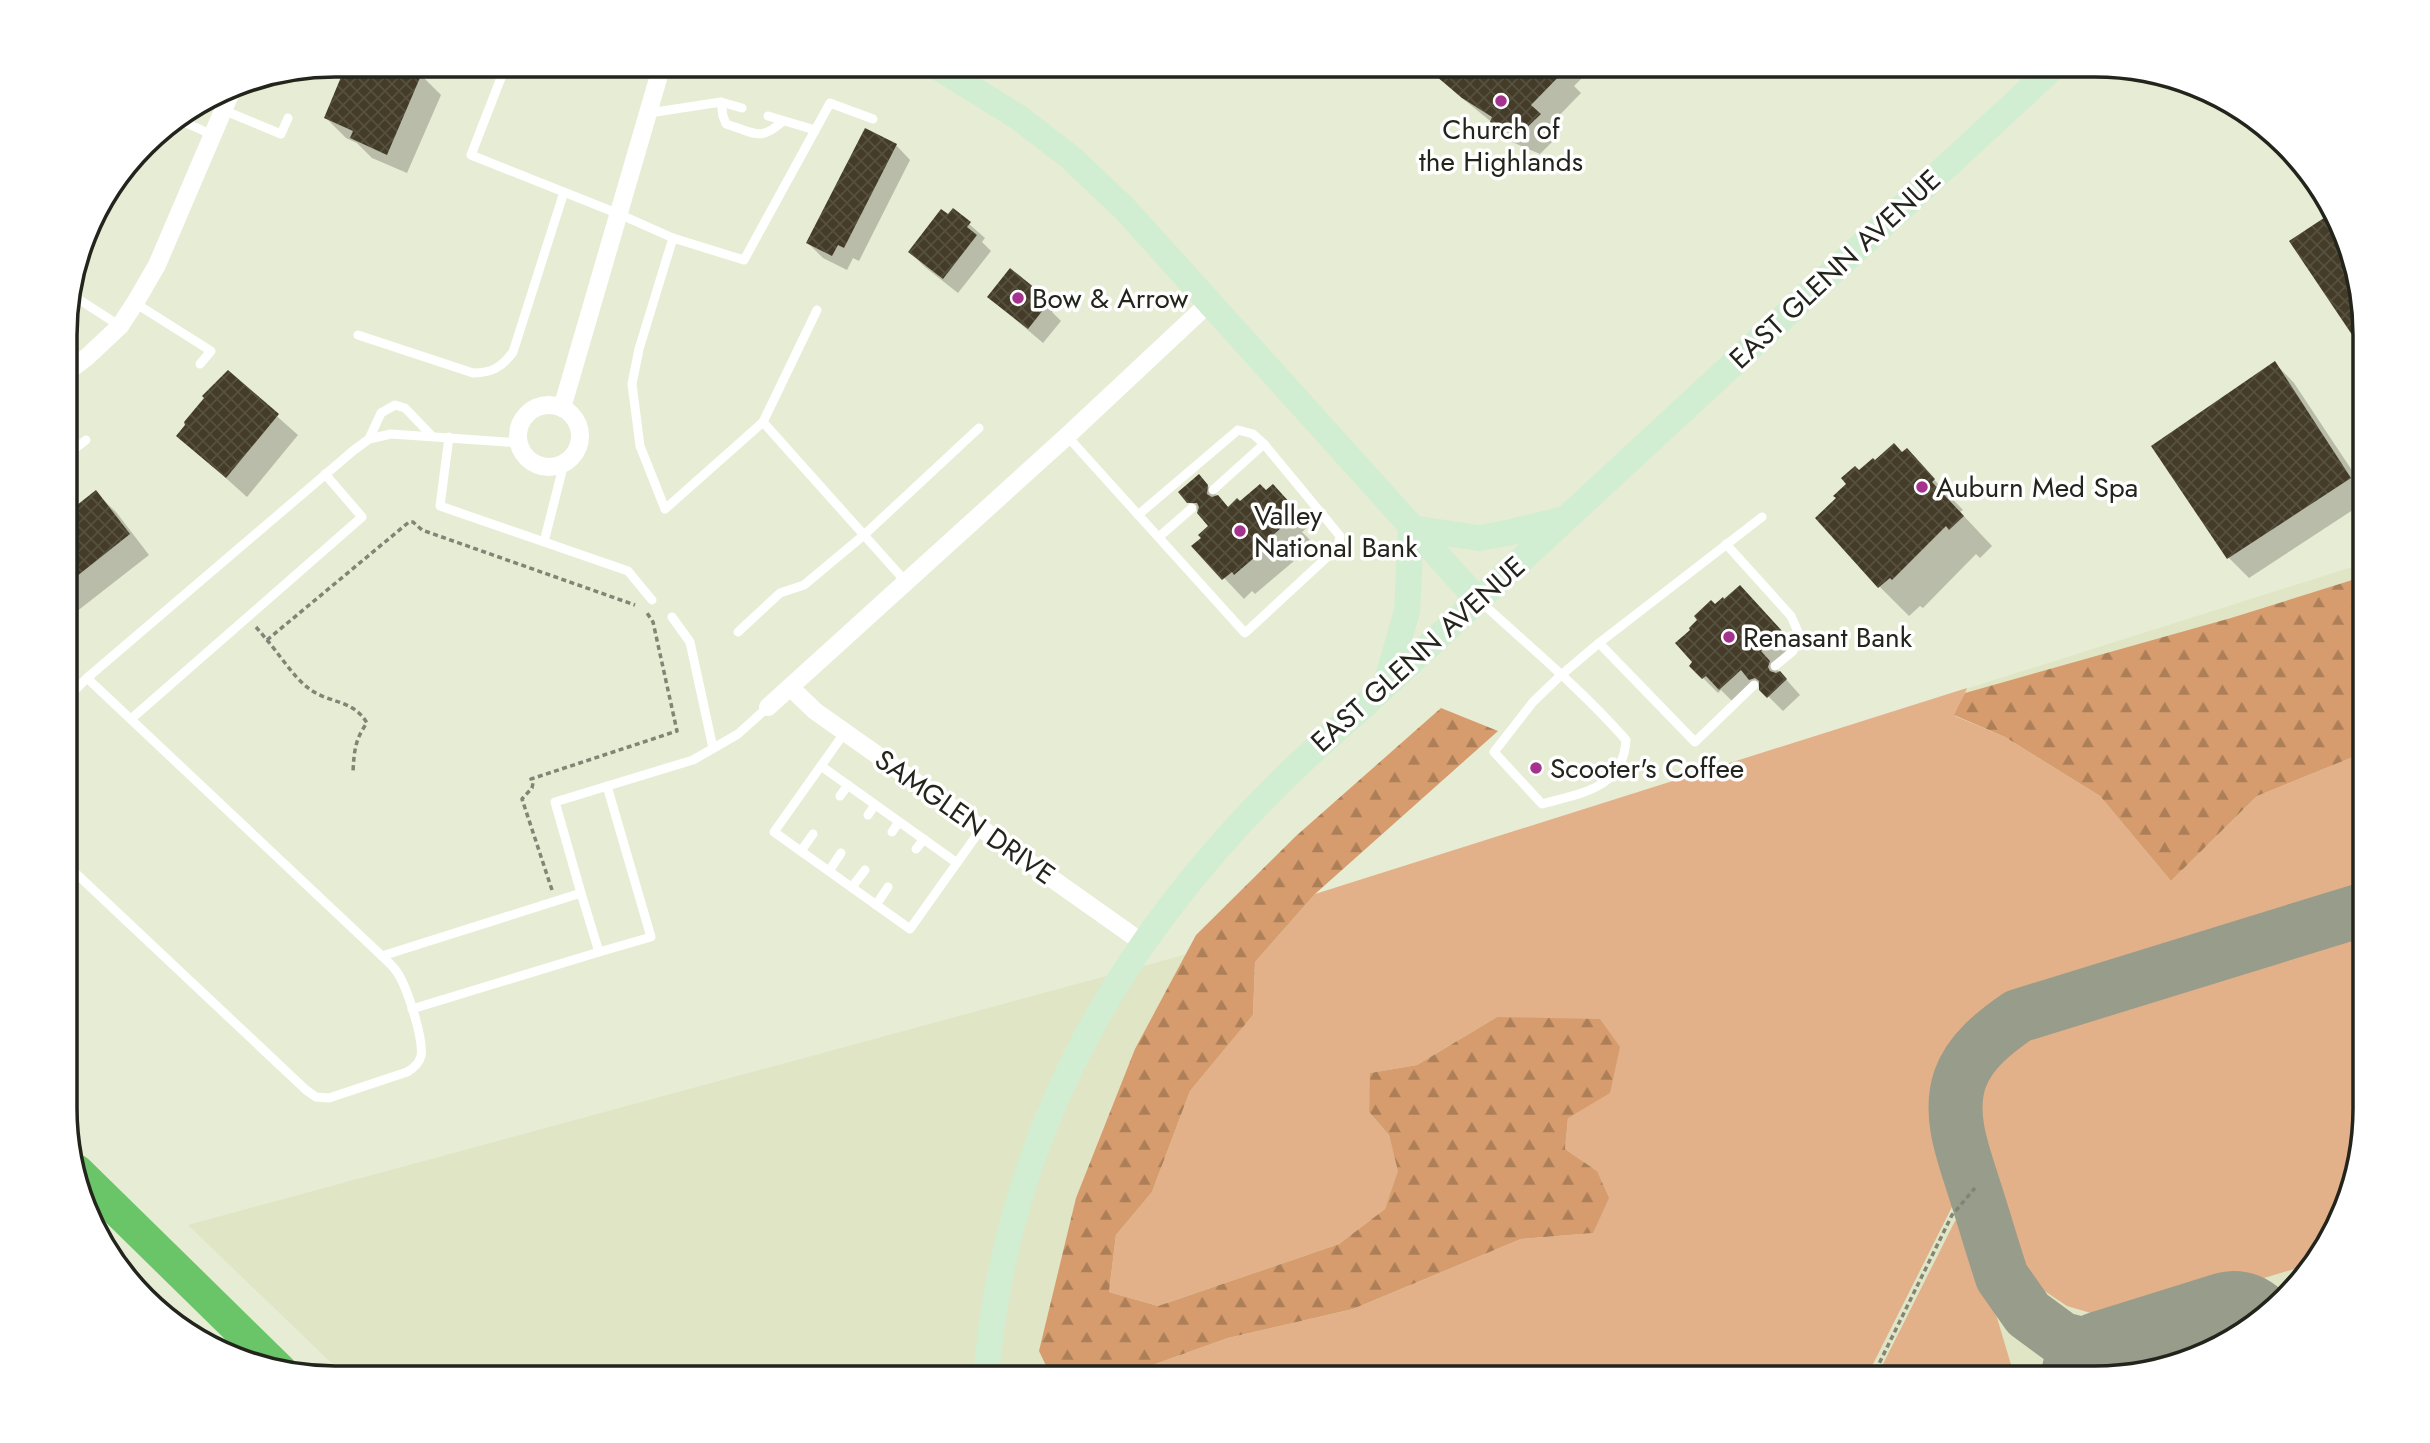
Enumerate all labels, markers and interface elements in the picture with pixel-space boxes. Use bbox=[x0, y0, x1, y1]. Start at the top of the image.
marker: Church of the Highlands bbox=[1493, 93, 1509, 109]
place label: Church of the Highlands bbox=[1419, 109, 1583, 182]
street label: EAST GLENN AVENUE bbox=[1720, 160, 1950, 378]
place label: Bow & Arrow bbox=[1032, 278, 1188, 319]
marker: Bow & Arrow bbox=[1010, 290, 1026, 306]
place label: Auburn Med Spa bbox=[1936, 467, 2138, 508]
marker: Auburn Med Spa bbox=[1914, 479, 1930, 495]
place label: Valley National Bank bbox=[1254, 495, 1418, 568]
marker: Valley National Bank bbox=[1232, 523, 1248, 539]
street label: EAST GLENN AVENUE bbox=[1302, 546, 1534, 762]
place label: Renasant Bank bbox=[1743, 617, 1913, 658]
marker: Renasant Bank bbox=[1721, 629, 1737, 645]
street label: SAMGLEN DRIVE bbox=[867, 739, 1063, 895]
place label: Scooter's Coffee bbox=[1550, 748, 1744, 789]
marker: Scooter's Coffee bbox=[1528, 760, 1544, 776]

